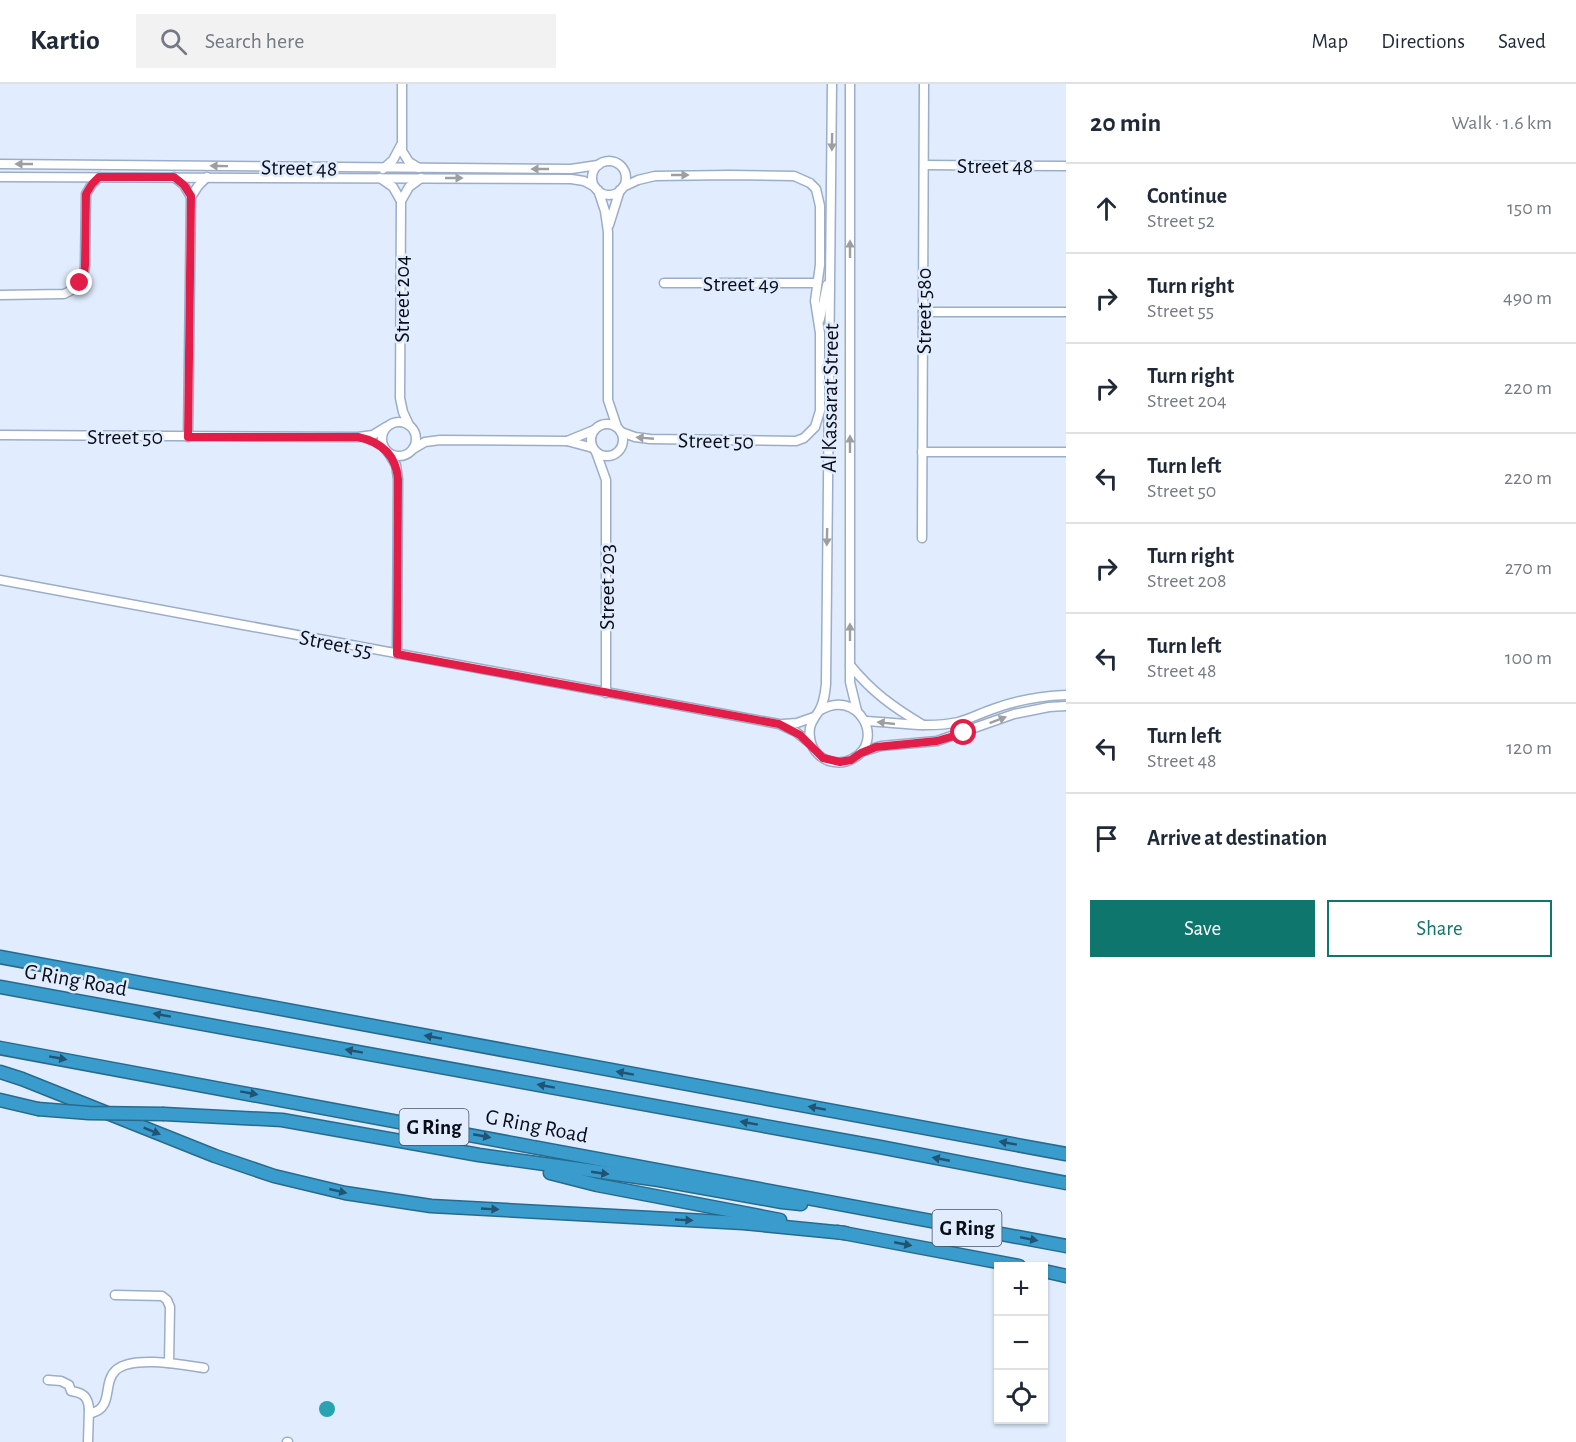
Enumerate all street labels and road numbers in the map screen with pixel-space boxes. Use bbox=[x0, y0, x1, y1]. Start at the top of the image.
street label: Street 48 bbox=[957, 155, 1033, 177]
street label: Street 48 bbox=[261, 156, 337, 180]
street label: Street 204 bbox=[391, 255, 413, 343]
street label: Street 580 bbox=[913, 268, 935, 354]
street label: Street 49 bbox=[703, 273, 779, 295]
street label: Al Kassarat Street bbox=[818, 323, 842, 473]
street label: Street 50 bbox=[87, 426, 163, 448]
street label: Street 50 bbox=[678, 429, 754, 453]
street label: Street 203 bbox=[596, 544, 618, 630]
street label: Street 55 bbox=[297, 626, 374, 662]
street label: G Ring Road bbox=[23, 960, 129, 1000]
street label: G Ring Road bbox=[484, 1105, 590, 1147]
road number: G Ring bbox=[400, 1109, 468, 1145]
road number: G Ring bbox=[932, 1210, 1002, 1246]

